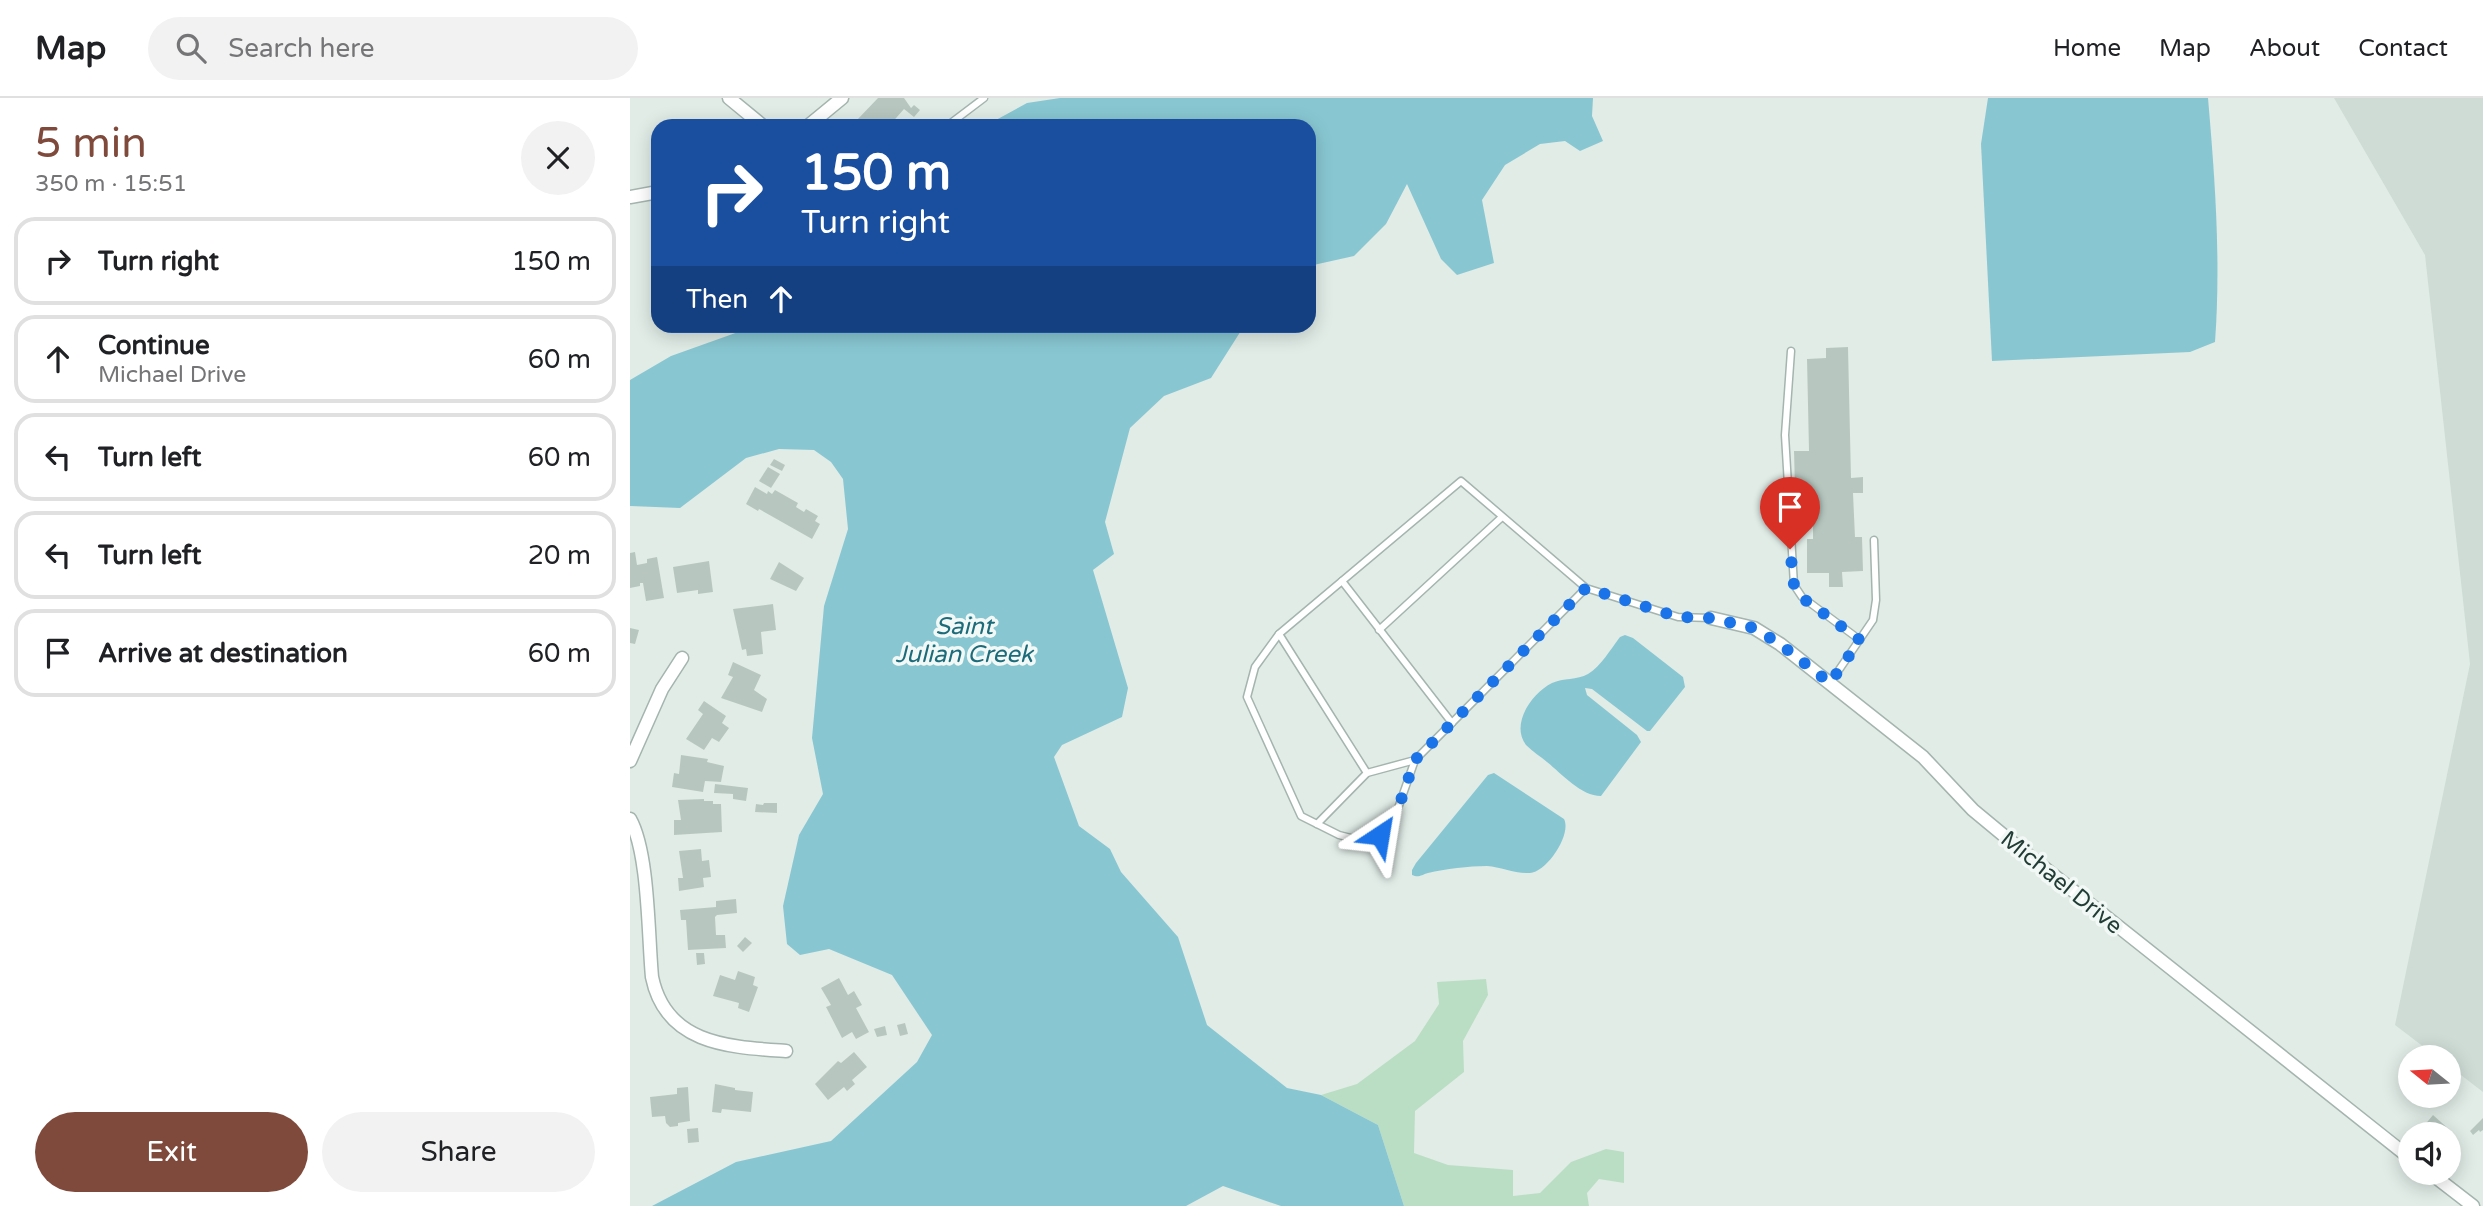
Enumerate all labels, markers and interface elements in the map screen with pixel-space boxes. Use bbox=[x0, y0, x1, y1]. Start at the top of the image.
search box bbox=[148, 17, 638, 80]
text: Map bbox=[35, 29, 106, 68]
icon: search bbox=[172, 29, 210, 67]
text: Search here bbox=[228, 33, 374, 64]
text: Home bbox=[2053, 34, 2121, 63]
text: Map bbox=[2159, 34, 2211, 63]
text: About bbox=[2249, 34, 2320, 63]
text: Contact bbox=[2358, 34, 2448, 63]
text: 5 min bbox=[35, 118, 147, 169]
button: close bbox=[521, 121, 595, 195]
text: 150 m bbox=[801, 144, 951, 203]
icon: right bbox=[686, 147, 777, 238]
text: 350 m · 15:51 bbox=[35, 170, 187, 198]
text: Turn right bbox=[801, 204, 950, 242]
icon: right bbox=[39, 242, 77, 280]
text: Turn right bbox=[98, 246, 219, 277]
text: 150 m bbox=[511, 246, 591, 277]
icon: ahead bbox=[762, 280, 800, 318]
text: Then bbox=[686, 284, 748, 315]
text: Continue bbox=[98, 330, 210, 361]
icon: ahead bbox=[39, 340, 77, 378]
text: 60 m bbox=[528, 344, 591, 375]
text: Michael Drive bbox=[98, 361, 246, 389]
icon: left bbox=[39, 438, 77, 476]
text: Turn left bbox=[98, 442, 201, 473]
text: 60 m bbox=[528, 442, 591, 473]
pin bbox=[1760, 477, 1820, 549]
icon: arrive bbox=[1771, 488, 1809, 526]
icon: left bbox=[39, 536, 77, 574]
text: Turn left bbox=[98, 540, 201, 571]
text: 20 m bbox=[528, 540, 591, 571]
water label: Saint Julian Creek bbox=[895, 612, 1035, 669]
icon: arrive bbox=[39, 634, 77, 672]
text: Arrive at destination bbox=[98, 638, 348, 669]
text: 60 m bbox=[528, 638, 591, 669]
position arrow bbox=[1343, 798, 1417, 872]
street label: Michael Drive bbox=[1995, 825, 2128, 940]
north arrow bbox=[2398, 1045, 2460, 1108]
map controls bbox=[2398, 1045, 2461, 1185]
button: Exit bbox=[35, 1112, 308, 1192]
button: Share bbox=[322, 1112, 595, 1192]
button: sound bbox=[2398, 1122, 2461, 1185]

